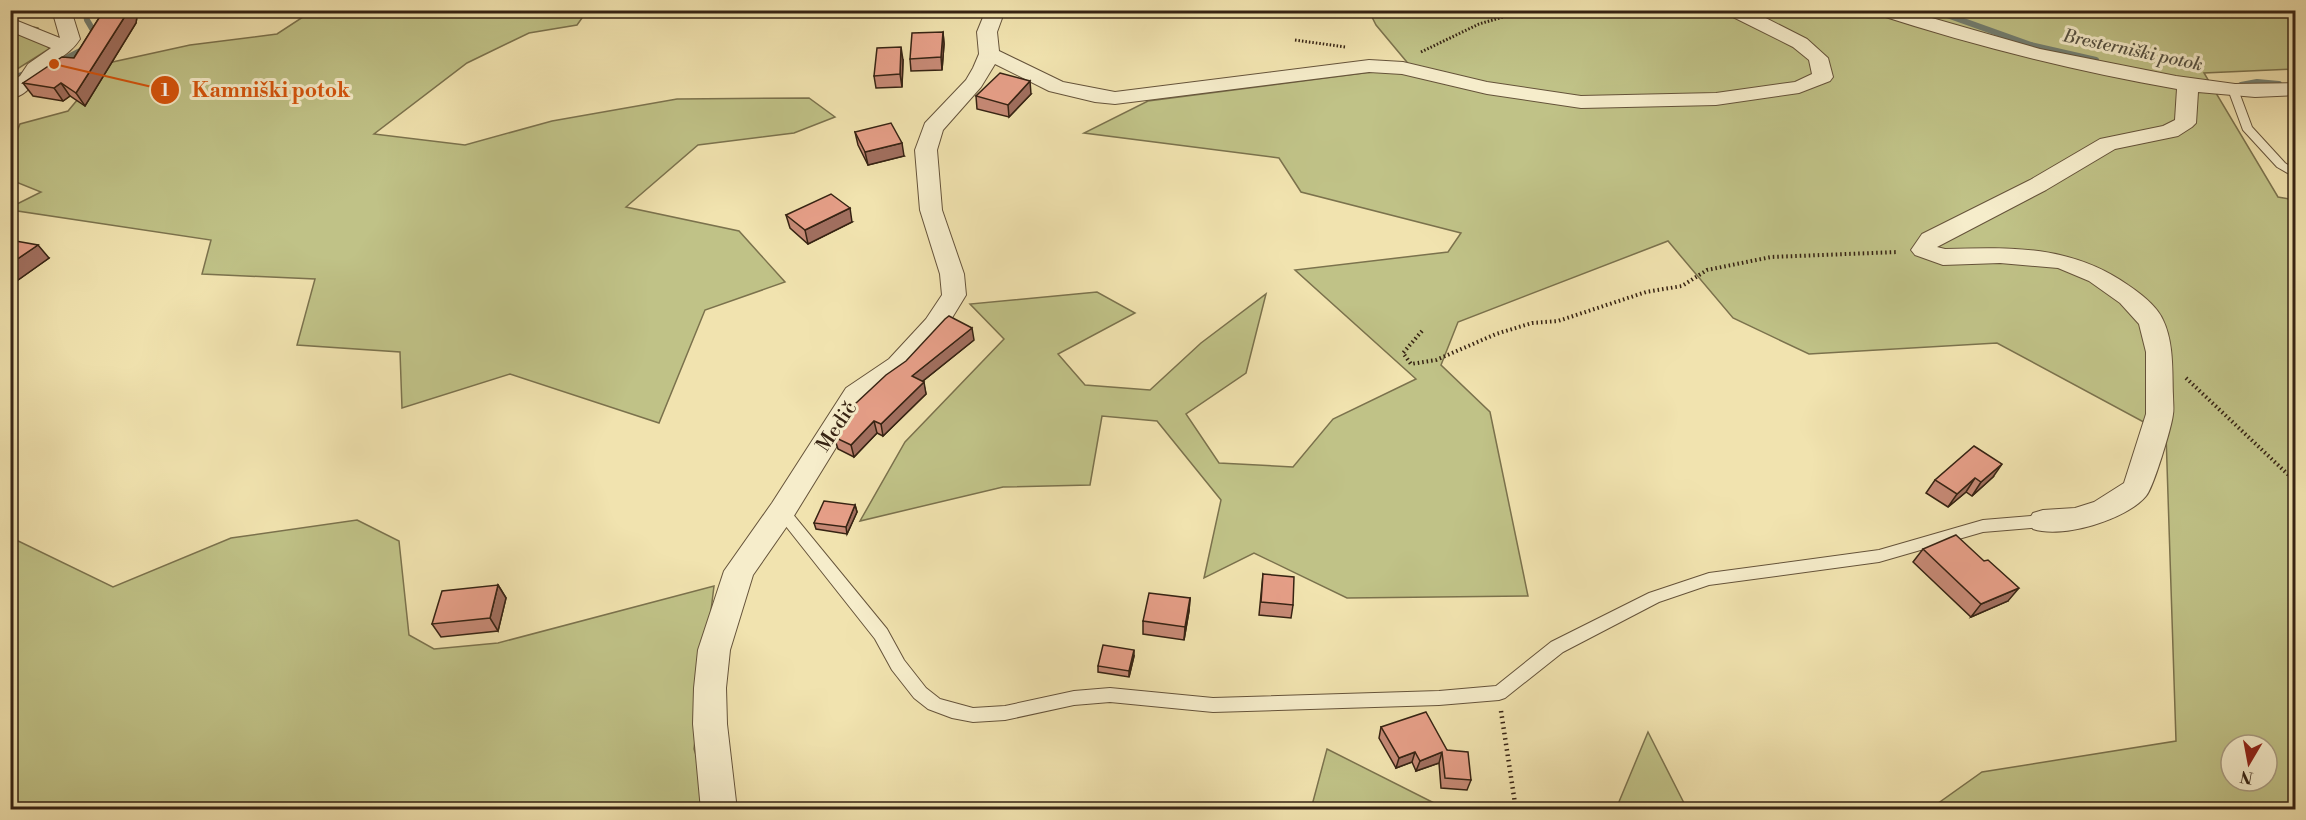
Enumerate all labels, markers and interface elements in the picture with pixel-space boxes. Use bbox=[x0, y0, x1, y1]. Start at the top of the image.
water label: Bresterniški potok bbox=[2060, 24, 2205, 77]
callout: Kamniški potok bbox=[150, 70, 362, 109]
text: Kamniški potok bbox=[192, 78, 351, 104]
text: 1 bbox=[161, 79, 170, 102]
street label: Medič bbox=[811, 397, 863, 457]
north arrow bbox=[2219, 733, 2279, 793]
text: N bbox=[2238, 766, 2255, 788]

